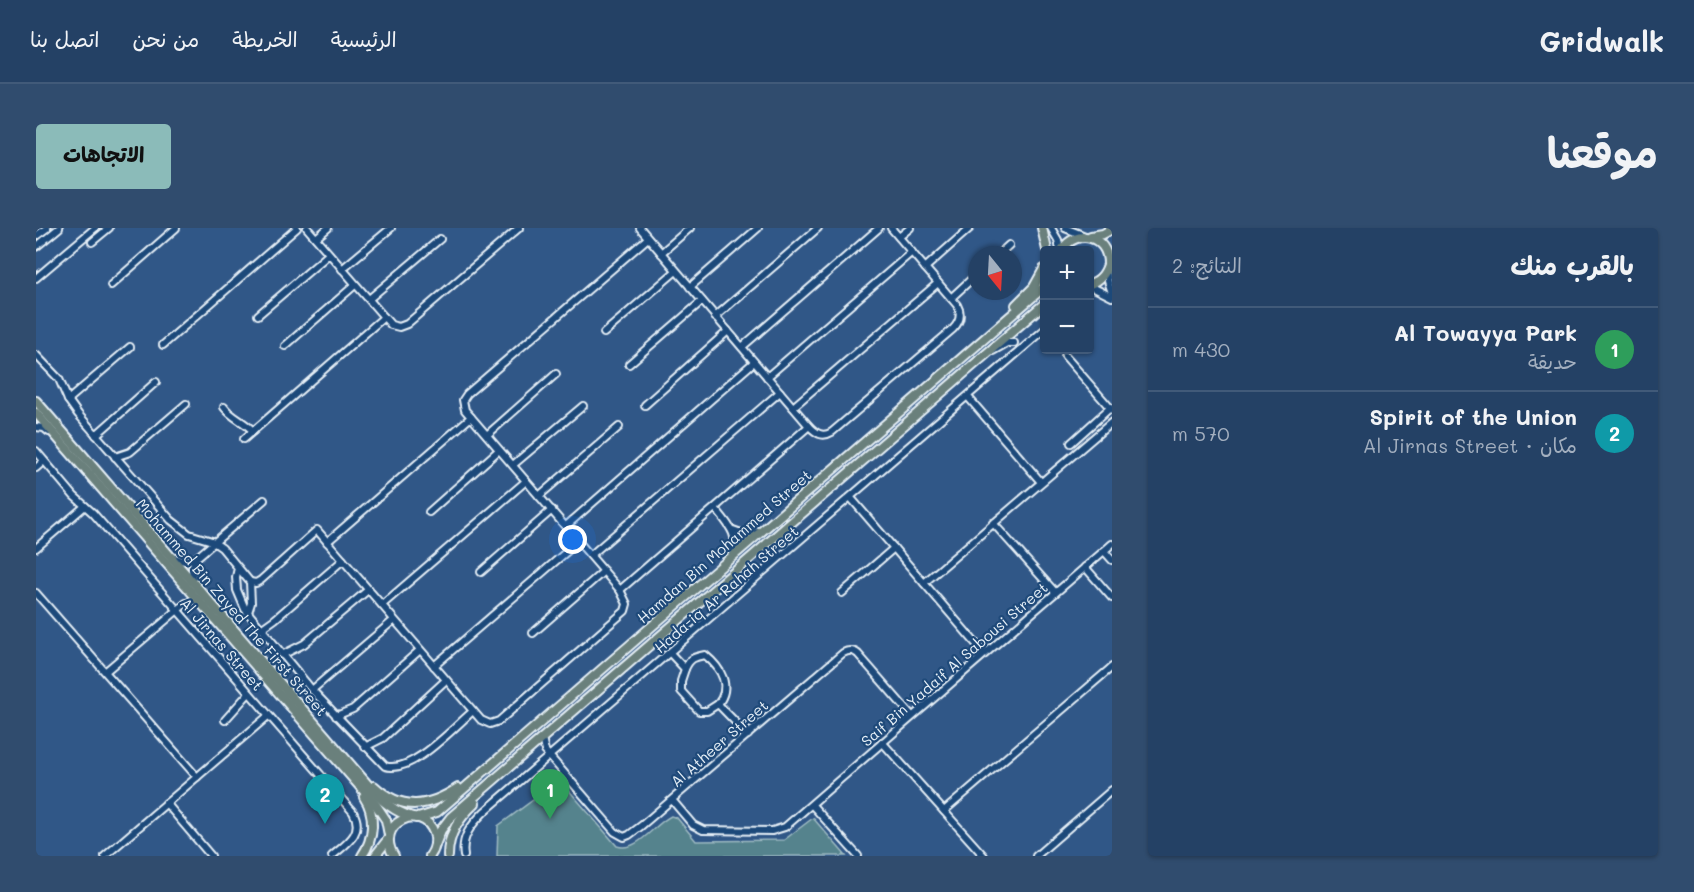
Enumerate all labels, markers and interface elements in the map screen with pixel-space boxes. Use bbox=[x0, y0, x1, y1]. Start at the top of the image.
text: Gridwalk bbox=[1539, 23, 1664, 59]
text: اتصل بنا bbox=[30, 25, 100, 52]
text: من نحن bbox=[133, 25, 199, 52]
text: الخريطة bbox=[232, 25, 298, 52]
text: الرئيسية bbox=[331, 25, 397, 52]
button: الاتجاهات bbox=[36, 124, 171, 189]
text: موقعنا bbox=[1547, 124, 1658, 179]
north arrow bbox=[968, 246, 1022, 300]
map controls bbox=[1040, 246, 1094, 354]
button: + bbox=[1040, 246, 1094, 300]
text: بالقرب منك bbox=[1511, 248, 1634, 282]
text: النتائج: 2 bbox=[1172, 252, 1242, 278]
button: − bbox=[1040, 300, 1094, 354]
text: Al Towayya Park bbox=[1394, 318, 1577, 347]
text: 430 m bbox=[1172, 336, 1230, 362]
text: 1 bbox=[1610, 336, 1619, 362]
text: حديقة bbox=[1528, 348, 1577, 374]
text: Spirit of the Union bbox=[1370, 402, 1577, 431]
text: 570 m bbox=[1172, 420, 1229, 446]
text: 2 bbox=[1609, 420, 1620, 446]
text: مكان · Al Jirnas Street bbox=[1363, 432, 1577, 458]
street label: Hamdan Bin Mohammed Street bbox=[633, 465, 815, 627]
street label: Mohammed Bin Zayed The First Street bbox=[132, 494, 332, 720]
street label: Hada-iq Ar Rahah Street bbox=[650, 521, 802, 657]
your location bbox=[558, 525, 587, 554]
street label: Saif Bin Yadaif Al Sabousi Street bbox=[856, 577, 1052, 751]
street label: Al Jirnas Street bbox=[176, 593, 268, 695]
street label: Al Atheer Street bbox=[666, 695, 772, 791]
pin: 1 bbox=[530, 770, 570, 819]
pin: 2 bbox=[306, 774, 344, 824]

